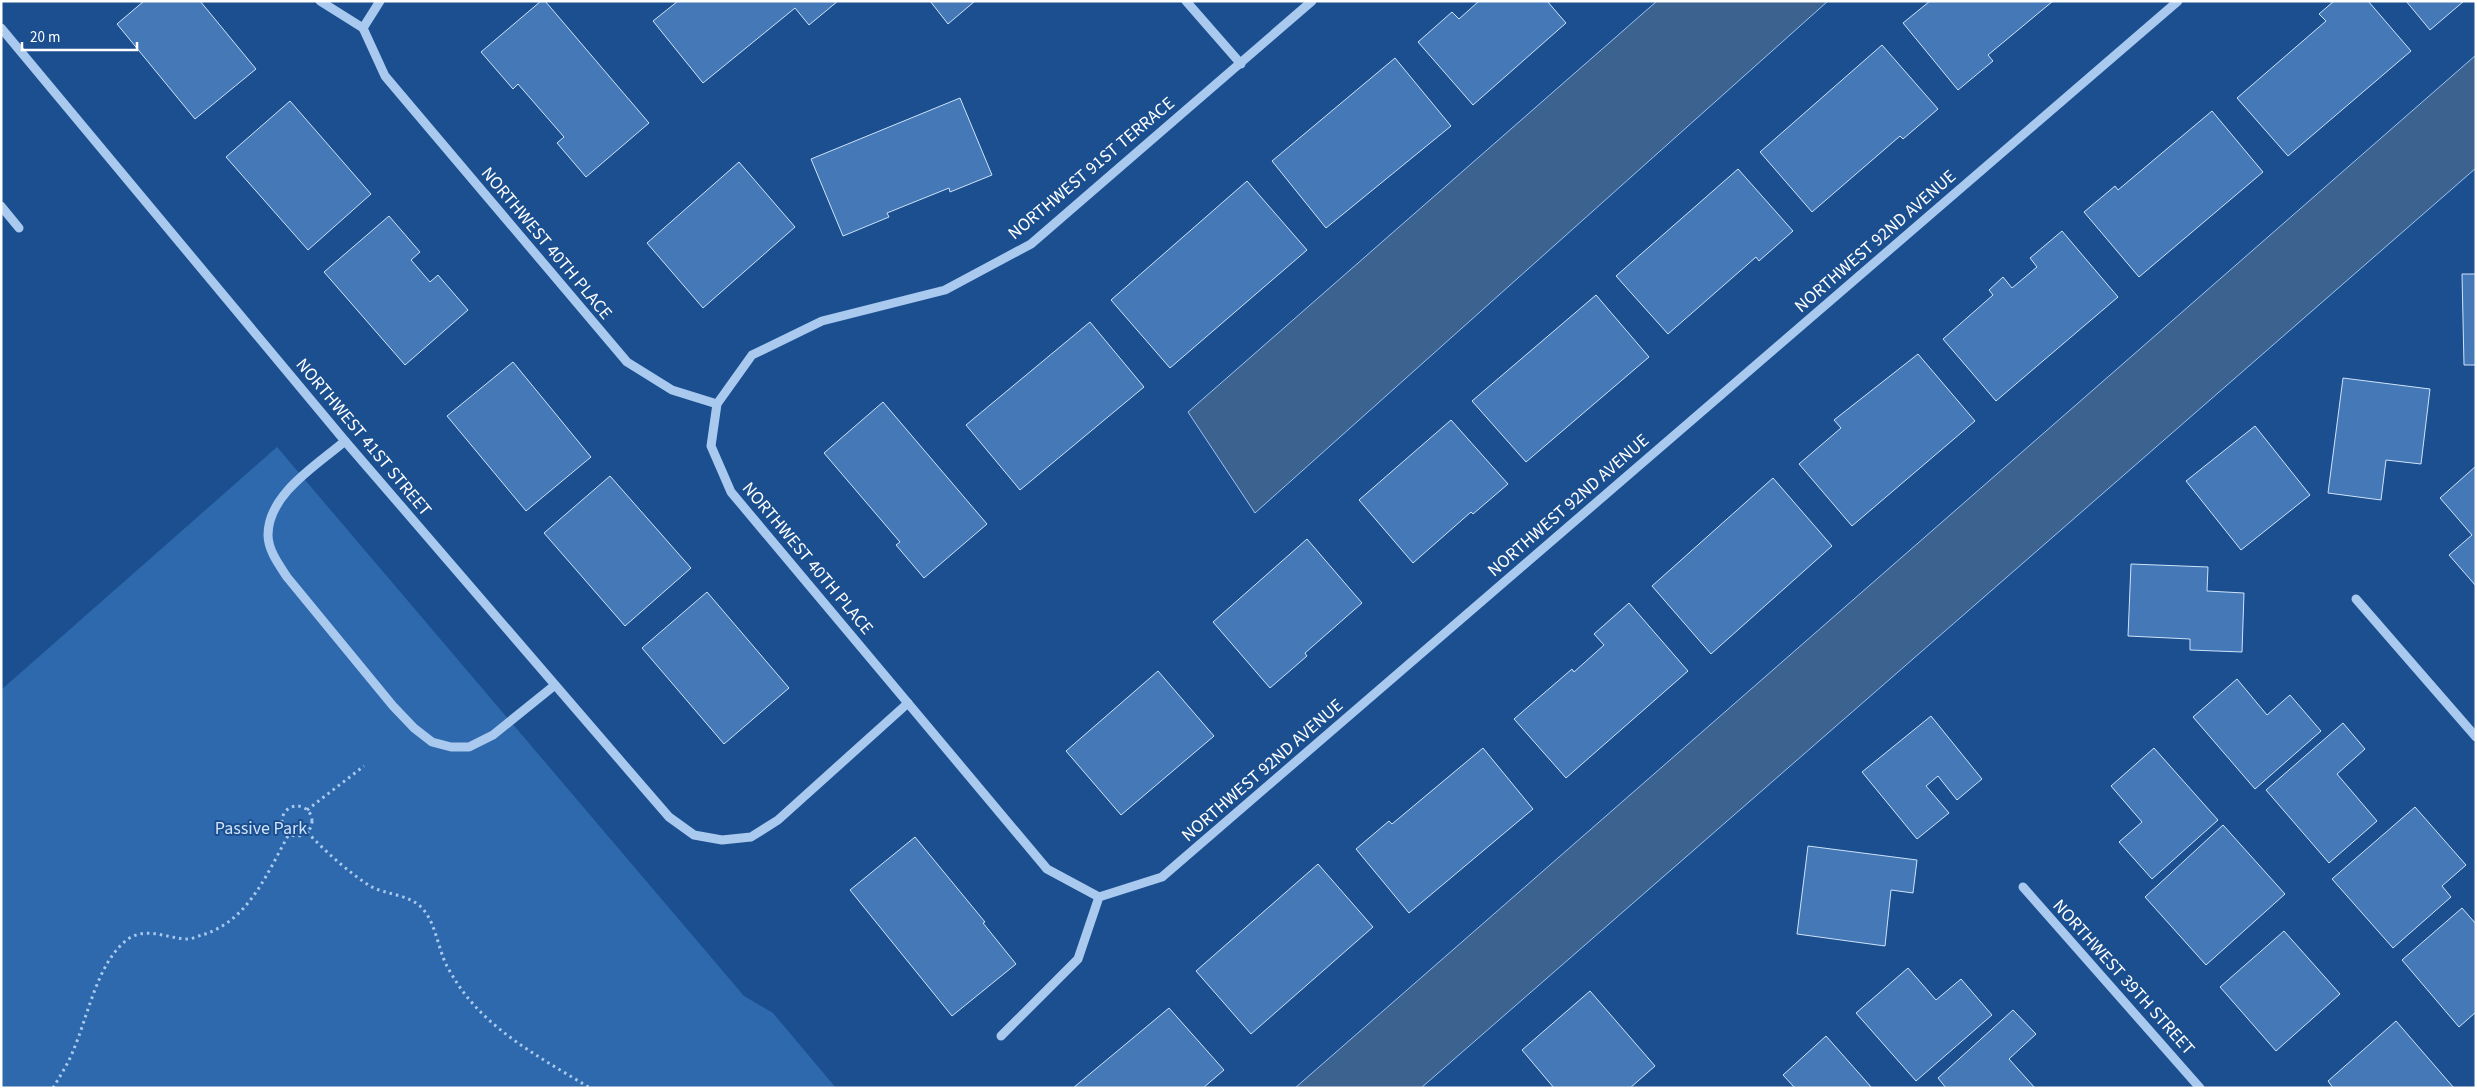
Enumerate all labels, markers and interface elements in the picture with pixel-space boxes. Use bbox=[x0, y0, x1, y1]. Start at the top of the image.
scale bar bbox=[22, 20, 138, 52]
text: 20 m bbox=[30, 27, 60, 48]
street label: NORTHWEST 91ST TERRACE bbox=[1003, 91, 1180, 246]
street label: NORTHWEST 40TH PLACE bbox=[475, 162, 618, 325]
street label: NORTHWEST 92ND AVENUE bbox=[1789, 164, 1961, 319]
street label: NORTHWEST 41ST STREET bbox=[290, 353, 437, 522]
street label: NORTHWEST 92ND AVENUE bbox=[1482, 428, 1654, 583]
street label: NORTHWEST 40TH PLACE bbox=[736, 477, 879, 640]
street label: NORTHWEST 92ND AVENUE bbox=[1176, 693, 1348, 848]
park label: Passive Park bbox=[215, 816, 307, 841]
street label: NORTHWEST 39TH STREET bbox=[2047, 894, 2201, 1061]

